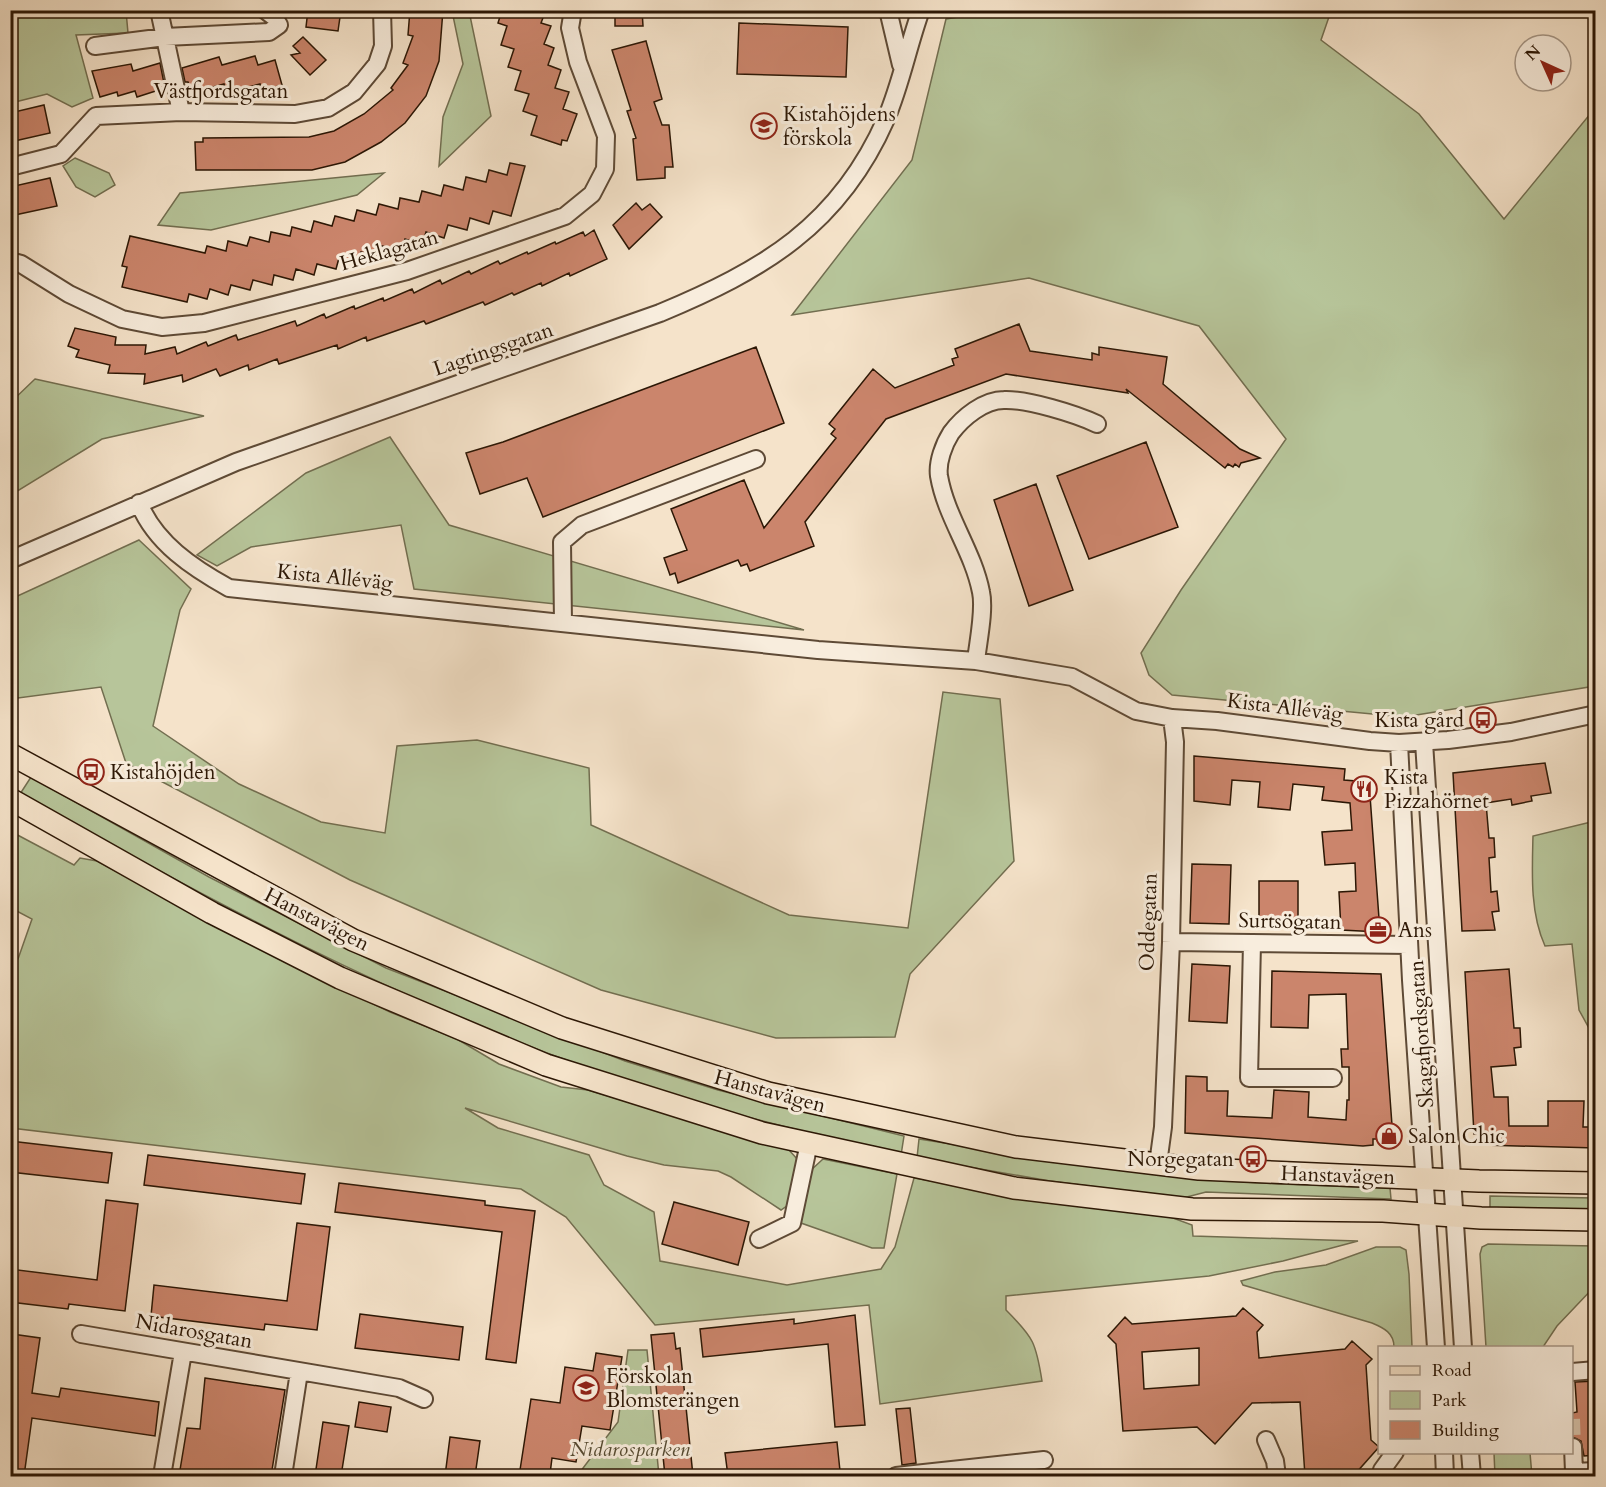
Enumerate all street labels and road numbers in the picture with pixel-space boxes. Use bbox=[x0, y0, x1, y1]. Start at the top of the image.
street label: Västfjordsgatan bbox=[154, 77, 289, 106]
street label: Heklagatan bbox=[336, 223, 442, 278]
street label: Lagtingsgatan bbox=[429, 315, 557, 384]
street label: Kista Alléväg bbox=[275, 557, 395, 598]
street label: Kista Alléväg bbox=[1225, 686, 1345, 729]
street label: Oddegatan bbox=[1132, 872, 1165, 972]
street label: Hanstavägen bbox=[259, 881, 374, 958]
street label: Surtsögatan bbox=[1238, 906, 1342, 937]
street label: Skagafjordsgatan bbox=[1402, 959, 1441, 1109]
street label: Hanstavägen bbox=[711, 1063, 829, 1120]
street label: Hanstavägen bbox=[1280, 1159, 1396, 1192]
street label: Nidarosgatan bbox=[133, 1307, 255, 1356]

